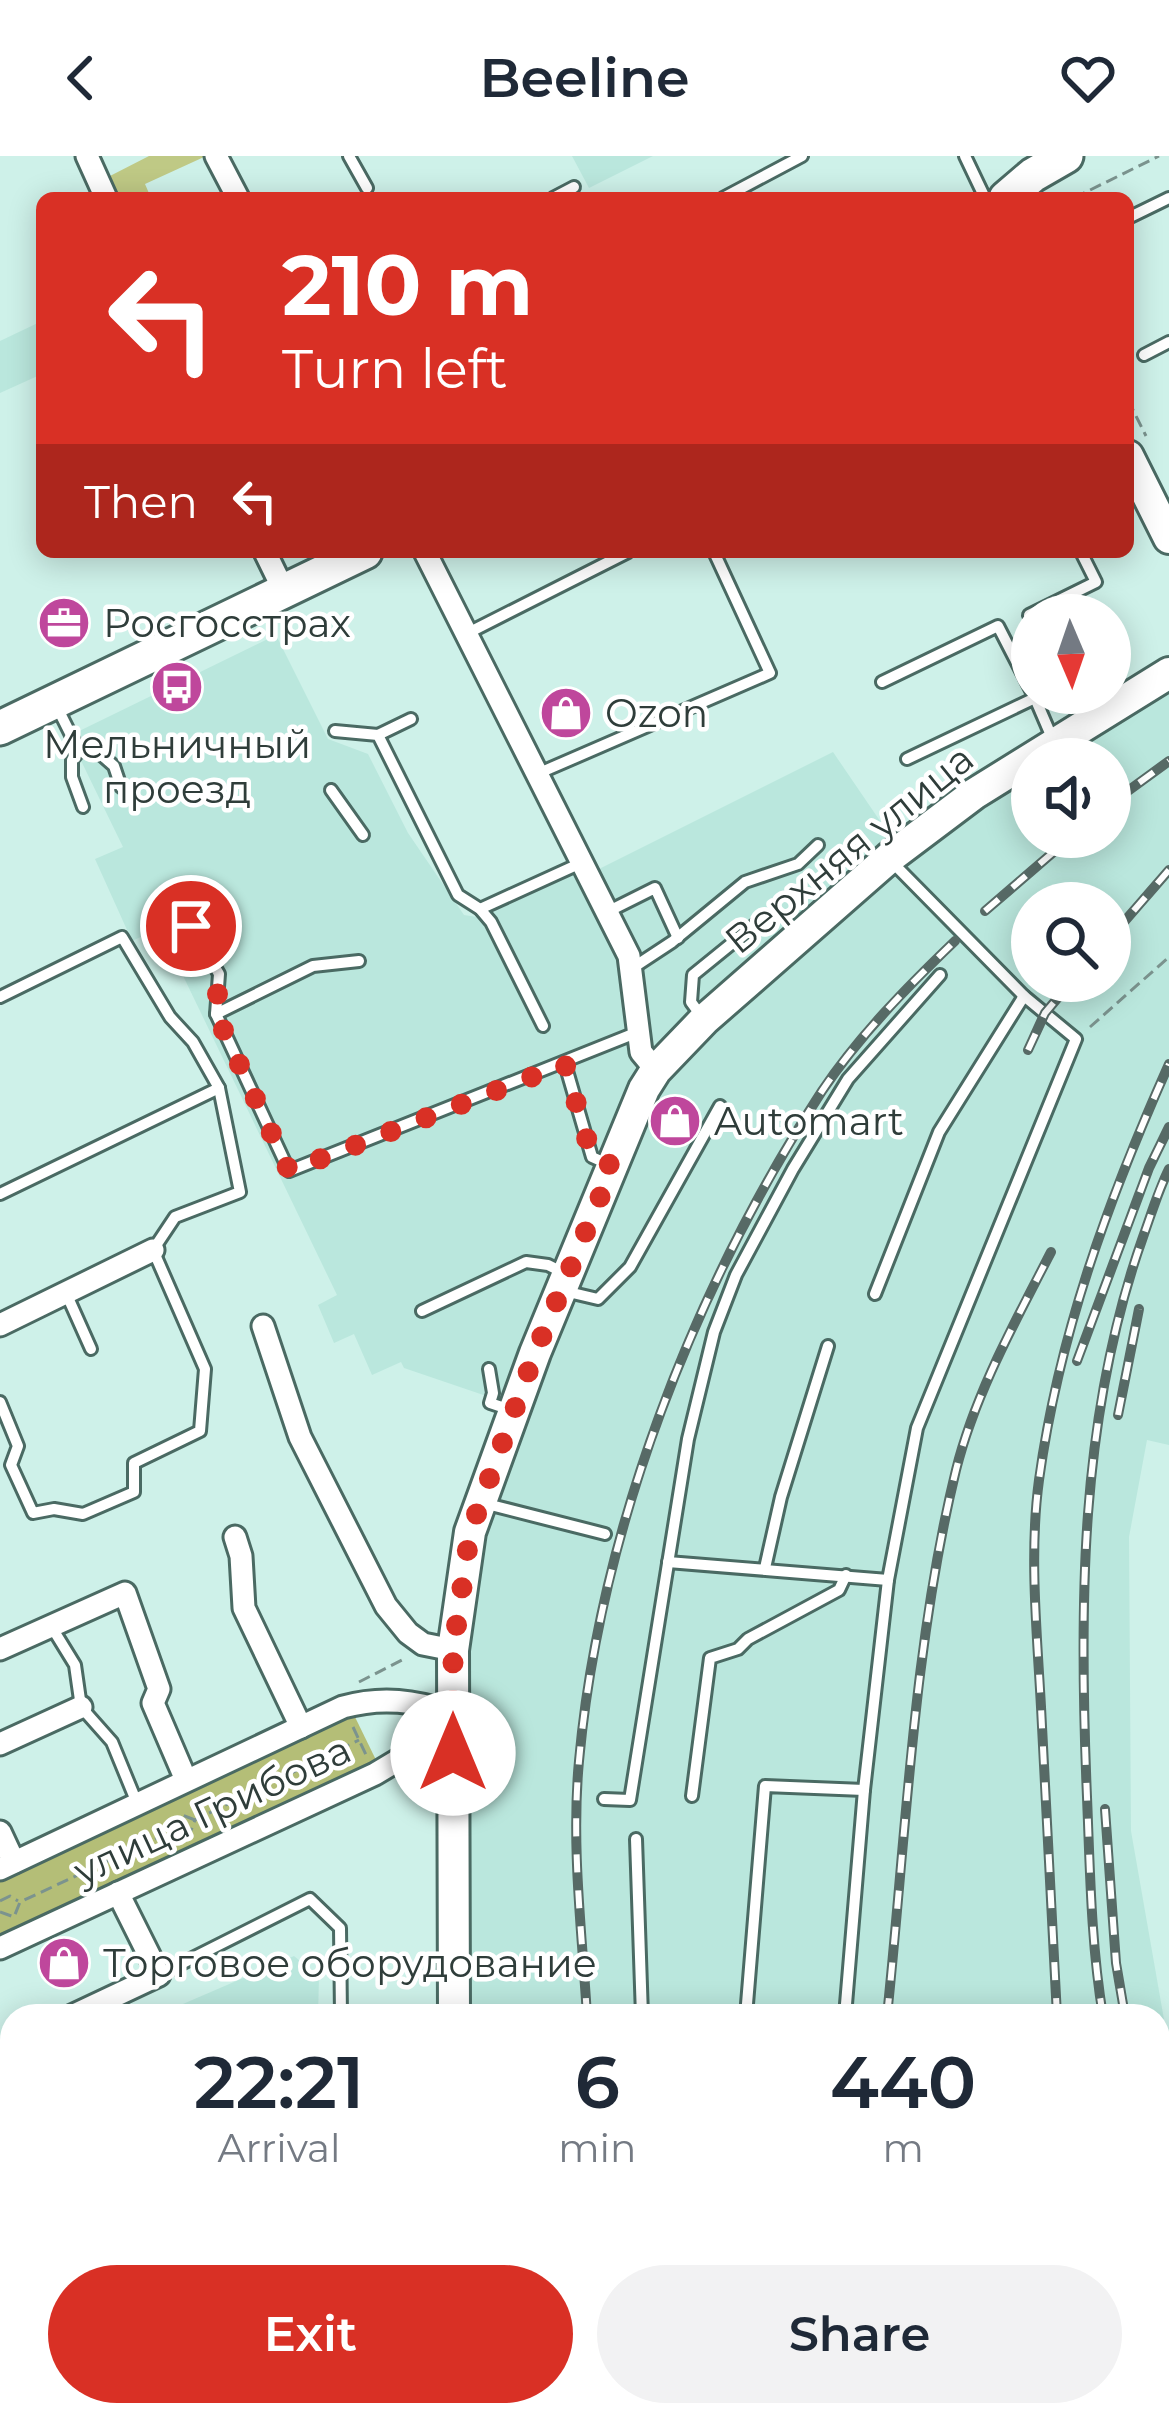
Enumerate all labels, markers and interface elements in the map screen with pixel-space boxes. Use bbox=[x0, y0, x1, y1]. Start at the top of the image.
icon: back bbox=[48, 45, 114, 111]
text: Beeline bbox=[479, 45, 690, 111]
icon: heart bbox=[1055, 45, 1121, 111]
text: 210 m bbox=[282, 234, 533, 336]
icon: left bbox=[84, 240, 240, 396]
text: Turn left bbox=[282, 336, 508, 402]
icon: left bbox=[222, 468, 288, 534]
text: Then bbox=[84, 474, 198, 529]
north arrow bbox=[1011, 594, 1131, 714]
map controls bbox=[1011, 594, 1131, 1002]
office icon: Росгосстрах bbox=[36, 595, 92, 651]
place label: Росгосстрах bbox=[103, 599, 351, 647]
bus stop icon: Мельничный проезд bbox=[149, 659, 205, 715]
shop icon: Ozon bbox=[538, 685, 594, 741]
place label: Ozon bbox=[605, 689, 708, 737]
place label: Мельничный проезд bbox=[43, 720, 311, 813]
street label: Верхняя улица bbox=[715, 734, 983, 964]
button: sound bbox=[1011, 738, 1131, 858]
pin bbox=[140, 875, 242, 977]
button: search bbox=[1011, 882, 1131, 1002]
icon: arrive bbox=[158, 893, 224, 959]
shop icon: Automart bbox=[647, 1093, 703, 1149]
place label: Automart bbox=[714, 1097, 904, 1145]
position arrow bbox=[390, 1690, 516, 1816]
street label: улица Грибова bbox=[65, 1725, 358, 1896]
shop icon: Торговое оборудование bbox=[36, 1935, 92, 1991]
place label: Торговое оборудование bbox=[103, 1939, 597, 1987]
text: 22:21 bbox=[194, 2038, 364, 2126]
text: 6 bbox=[575, 2038, 620, 2126]
text: 440 bbox=[830, 2038, 976, 2126]
text: Arrival bbox=[218, 2124, 341, 2172]
text: min bbox=[558, 2124, 636, 2172]
text: m bbox=[882, 2124, 924, 2172]
button: Exit bbox=[48, 2265, 573, 2403]
button: Share bbox=[597, 2265, 1122, 2403]

